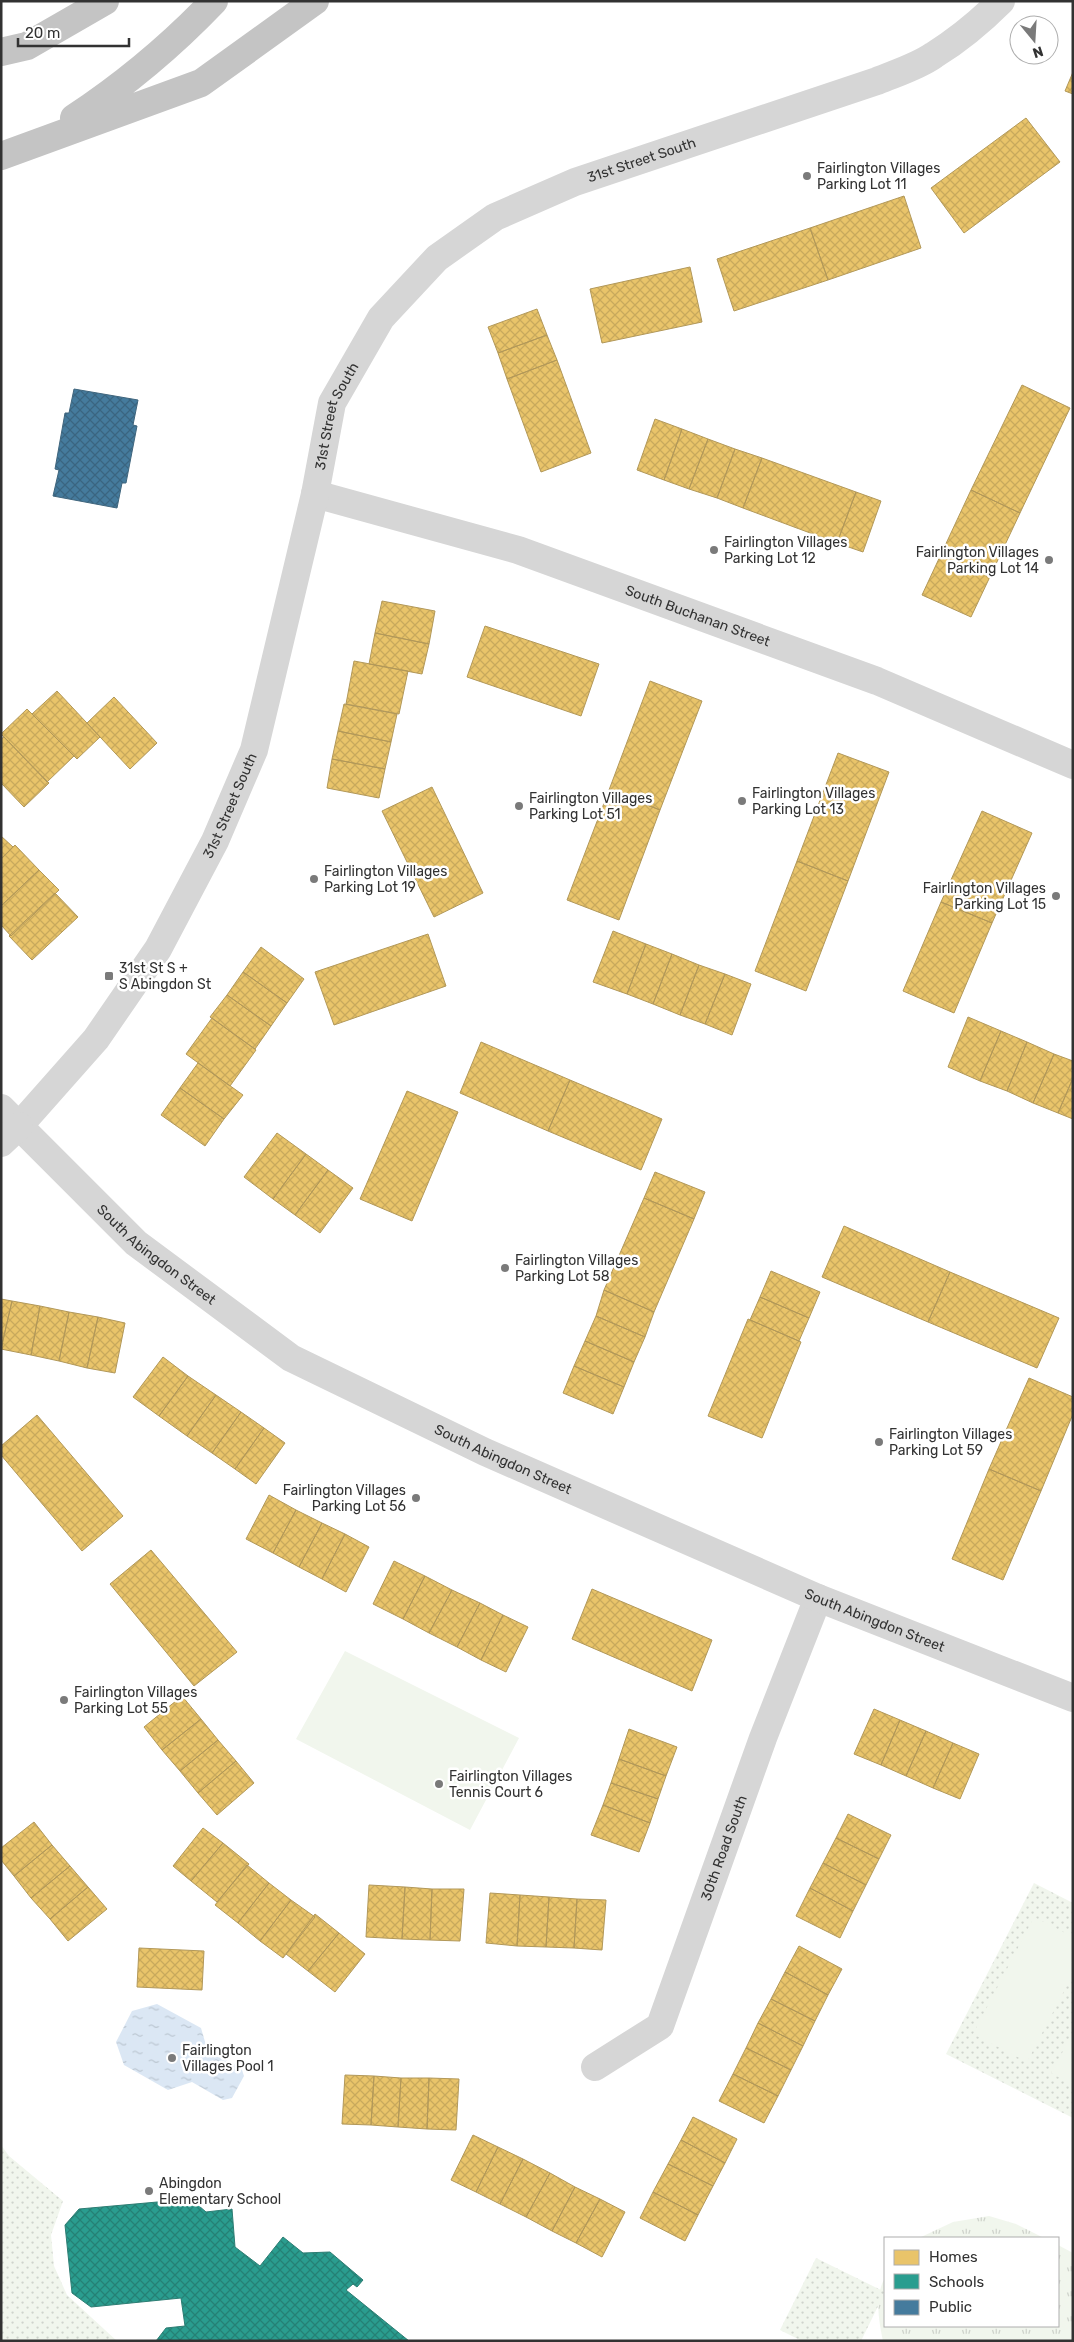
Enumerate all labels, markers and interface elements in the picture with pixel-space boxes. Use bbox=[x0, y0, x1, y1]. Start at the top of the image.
scale bar bbox=[18, 15, 129, 47]
north arrow bbox=[1009, 15, 1059, 65]
text: 20 m bbox=[25, 24, 60, 42]
text: N bbox=[1030, 42, 1045, 62]
street label: 31st Street South bbox=[585, 134, 698, 186]
place label: Fairlington Villages Parking Lot 11 bbox=[817, 160, 940, 193]
marker: Fairlington Villages Parking Lot 11 bbox=[801, 170, 813, 182]
street label: 31st Street South bbox=[312, 360, 362, 472]
place label: Fairlington Villages Parking Lot 12 bbox=[724, 534, 847, 567]
marker: Fairlington Villages Parking Lot 12 bbox=[708, 544, 720, 556]
place label: Fairlington Villages Parking Lot 14 bbox=[916, 544, 1039, 577]
marker: Fairlington Villages Parking Lot 14 bbox=[1043, 554, 1055, 566]
street label: South Buchanan Street bbox=[623, 582, 773, 650]
street label: 31st Street South bbox=[199, 750, 261, 861]
place label: Fairlington Villages Parking Lot 13 bbox=[752, 785, 875, 818]
place label: Fairlington Villages Parking Lot 51 bbox=[529, 790, 652, 823]
marker: Fairlington Villages Parking Lot 13 bbox=[736, 795, 748, 807]
marker: Fairlington Villages Parking Lot 51 bbox=[513, 800, 525, 812]
place label: Fairlington Villages Parking Lot 19 bbox=[324, 863, 447, 896]
marker: Fairlington Villages Parking Lot 19 bbox=[308, 873, 320, 885]
place label: Fairlington Villages Parking Lot 15 bbox=[923, 880, 1046, 913]
marker: Fairlington Villages Parking Lot 15 bbox=[1050, 890, 1062, 902]
place label: 31st St S + S Abingdon St bbox=[119, 960, 212, 993]
marker: 31st St S + S Abingdon St bbox=[103, 970, 115, 982]
street label: South Abingdon Street bbox=[93, 1201, 220, 1309]
place label: Fairlington Villages Parking Lot 58 bbox=[515, 1252, 638, 1285]
marker: Fairlington Villages Parking Lot 58 bbox=[499, 1262, 511, 1274]
street label: South Abingdon Street bbox=[432, 1421, 575, 1498]
place label: Fairlington Villages Parking Lot 59 bbox=[889, 1426, 1012, 1459]
marker: Fairlington Villages Parking Lot 59 bbox=[873, 1436, 885, 1448]
place label: Fairlington Villages Parking Lot 56 bbox=[283, 1482, 406, 1515]
marker: Fairlington Villages Parking Lot 56 bbox=[410, 1492, 422, 1504]
street label: South Abingdon Street bbox=[802, 1585, 947, 1656]
place label: Fairlington Villages Parking Lot 55 bbox=[74, 1684, 197, 1717]
marker: Fairlington Villages Parking Lot 55 bbox=[58, 1694, 70, 1706]
place label: Fairlington Villages Tennis Court 6 bbox=[449, 1768, 572, 1801]
marker: Fairlington Villages Tennis Court 6 bbox=[433, 1778, 445, 1790]
street label: 30th Road South bbox=[698, 1793, 751, 1903]
place label: Fairlington Villages Pool 1 bbox=[182, 2042, 274, 2075]
marker: Fairlington Villages Pool 1 bbox=[166, 2052, 178, 2064]
place label: Abingdon Elementary School bbox=[159, 2175, 281, 2208]
marker: Abingdon Elementary School bbox=[143, 2185, 155, 2197]
legend bbox=[884, 2237, 1059, 2327]
text: Homes bbox=[929, 2248, 978, 2266]
text: Schools bbox=[929, 2273, 985, 2291]
text: Public bbox=[929, 2298, 972, 2316]

